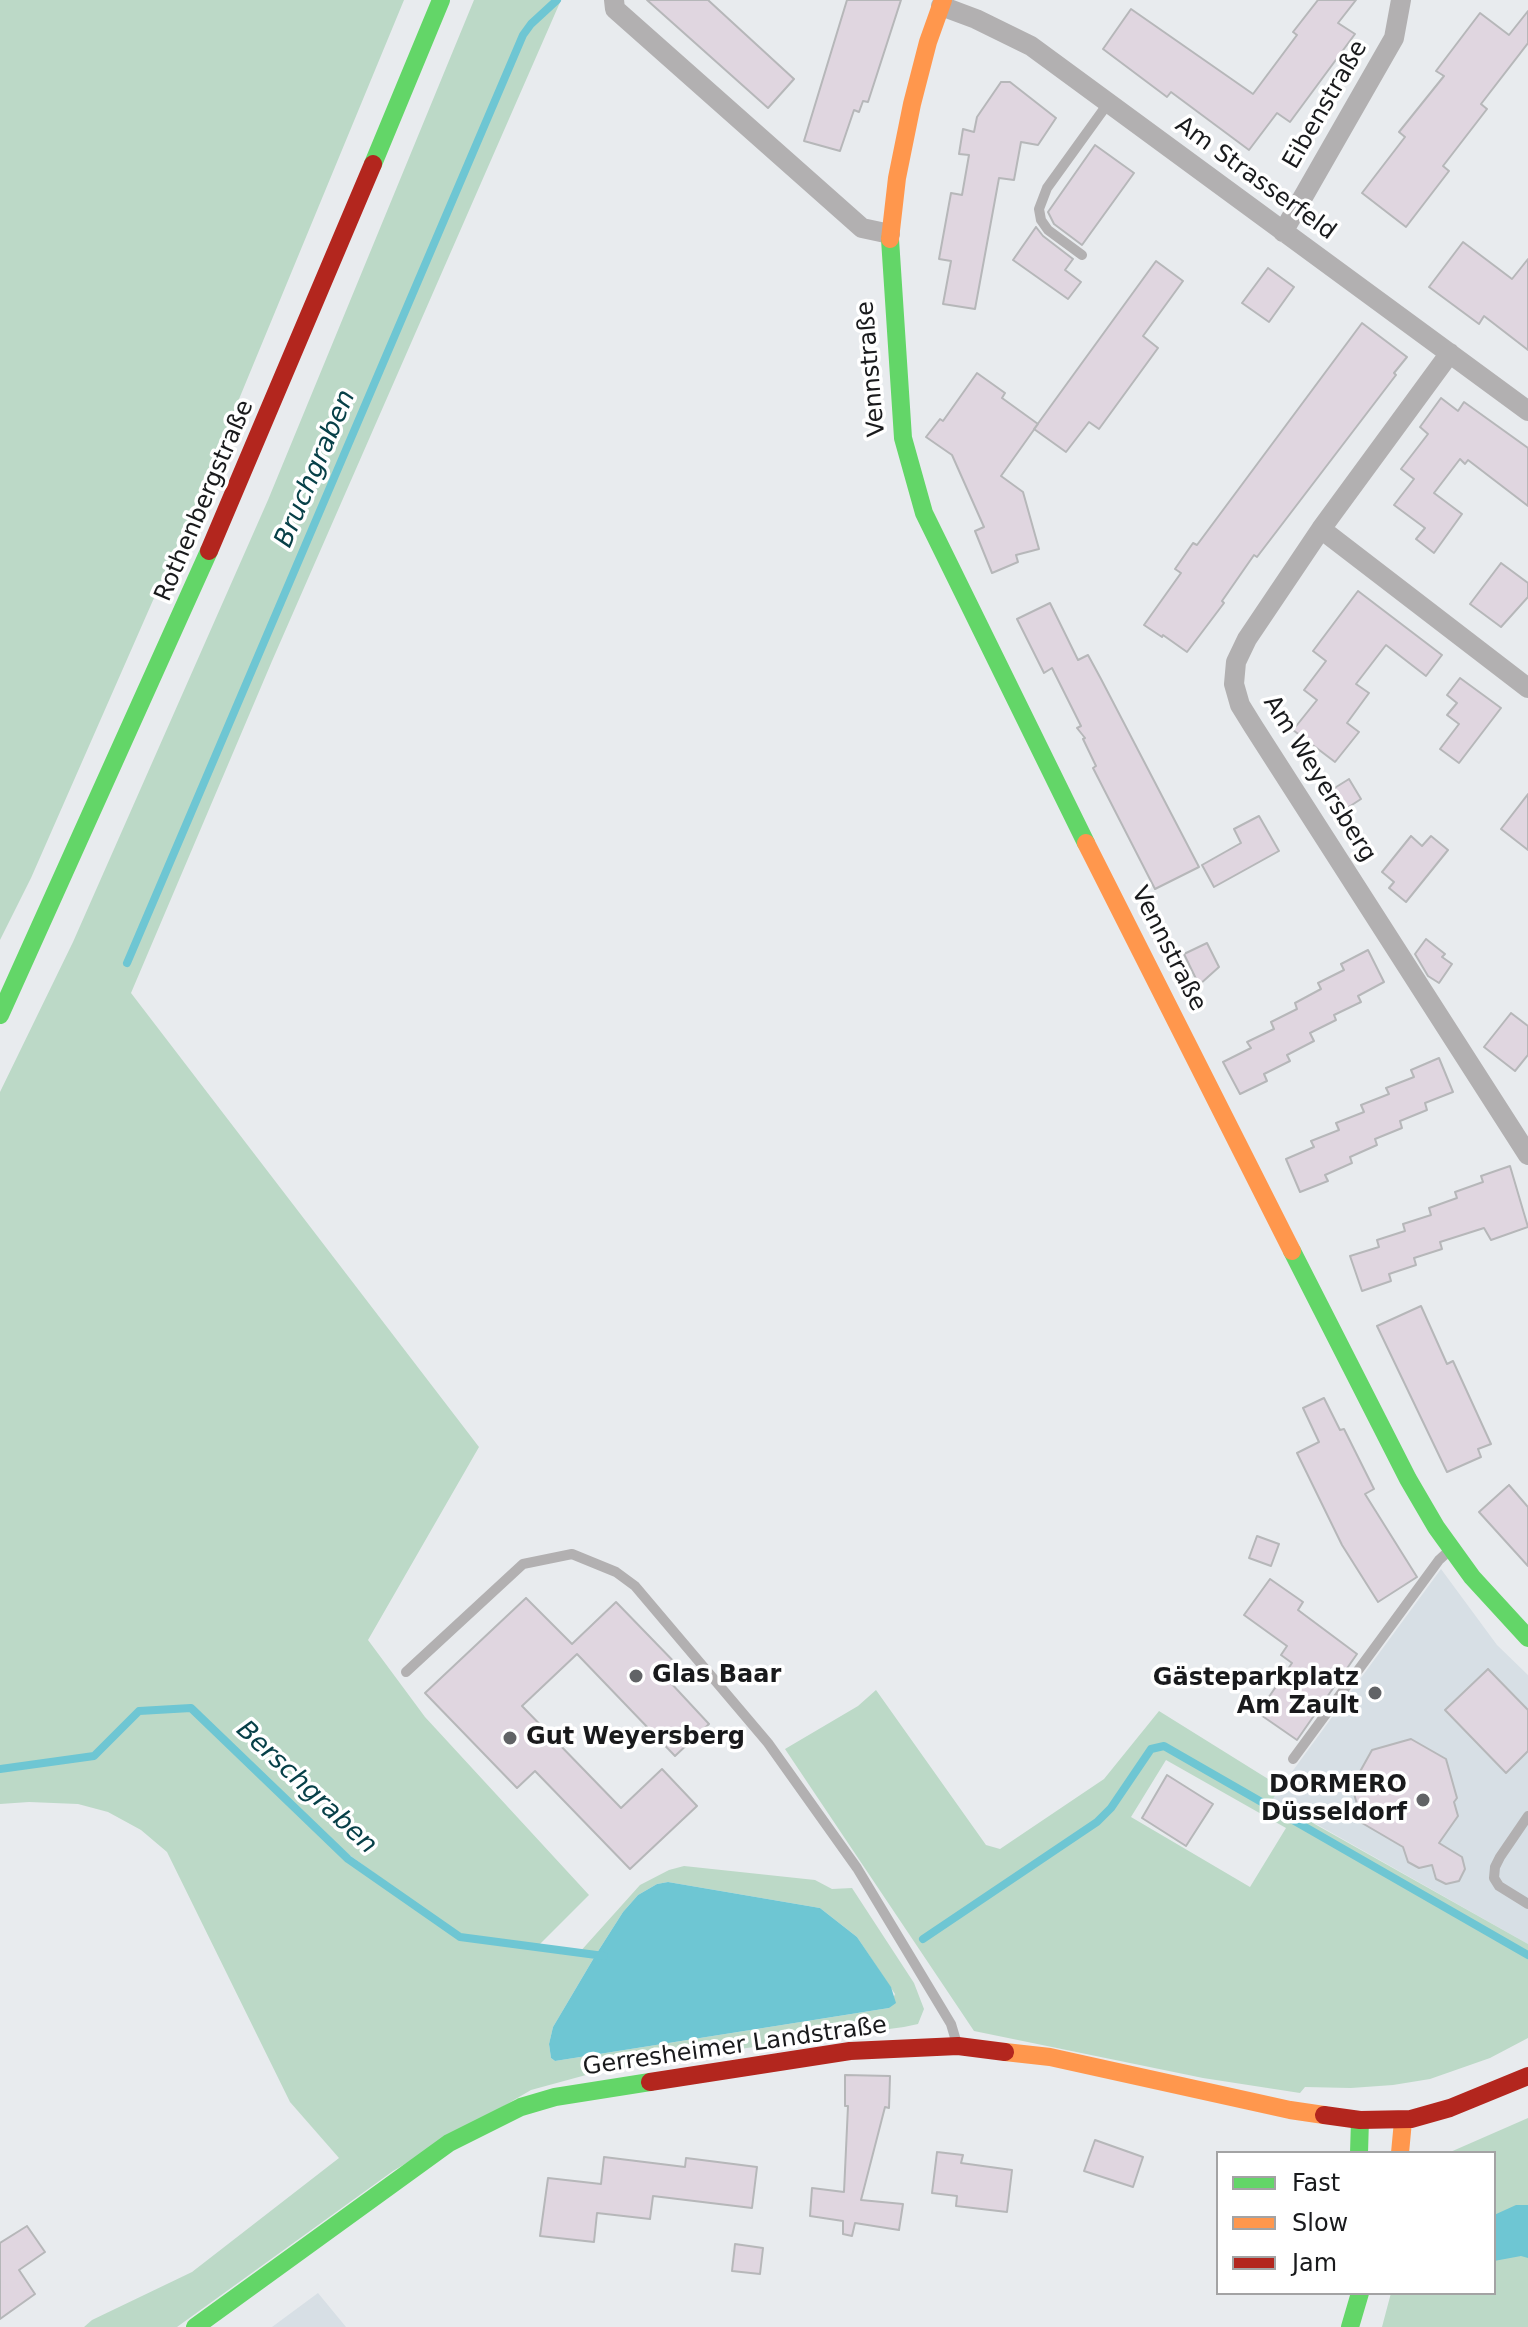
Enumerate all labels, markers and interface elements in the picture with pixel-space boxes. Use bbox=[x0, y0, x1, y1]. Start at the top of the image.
street label: Eibenstraße bbox=[1278, 36, 1374, 174]
street label: Am Strasserfeld bbox=[1169, 111, 1341, 247]
street label: Vennstraße bbox=[852, 300, 892, 438]
water label: Bruchgraben bbox=[269, 386, 363, 552]
street label: Rothenbergstraße bbox=[150, 396, 260, 606]
street label: Am Weyersberg bbox=[1256, 691, 1382, 867]
street label: Vennstraße bbox=[1124, 882, 1212, 1016]
place label: Glas Baar bbox=[652, 1662, 781, 1690]
place label: Gästeparkplatz Am Zault bbox=[1153, 1665, 1359, 1721]
marker: Glas Baar bbox=[627, 1667, 645, 1685]
marker: Gästeparkplatz Am Zault bbox=[1366, 1684, 1384, 1702]
water label: Berschgraben bbox=[229, 1715, 383, 1861]
place label: Gut Weyersberg bbox=[526, 1724, 745, 1752]
marker: Gut Weyersberg bbox=[501, 1729, 519, 1747]
place label: DORMERO Düsseldorf bbox=[1261, 1772, 1407, 1828]
marker: DORMERO Düsseldorf bbox=[1414, 1791, 1432, 1809]
street label: Gerresheimer Landstraße bbox=[581, 2011, 889, 2083]
legend bbox=[1216, 2151, 1496, 2295]
text: Fast bbox=[1292, 2169, 1340, 2197]
text: Slow bbox=[1292, 2209, 1348, 2237]
text: Jam bbox=[1292, 2249, 1337, 2277]

